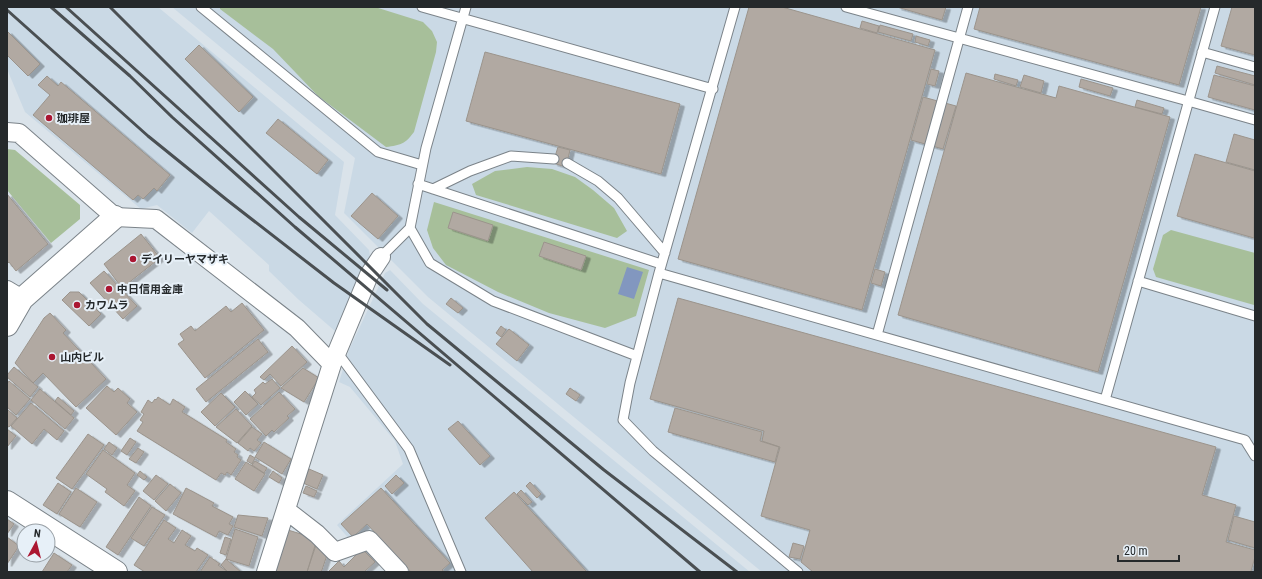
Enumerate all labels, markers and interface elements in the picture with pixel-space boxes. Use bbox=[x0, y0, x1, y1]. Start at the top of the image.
place label: 珈琲屋 bbox=[57, 112, 90, 125]
marker: 珈琲屋 bbox=[44, 113, 54, 123]
place label: デイリーヤマザキ bbox=[141, 253, 229, 266]
marker: デイリーヤマザキ bbox=[128, 254, 138, 264]
place label: 中日信用金庫 bbox=[117, 283, 183, 296]
marker: 中日信用金庫 bbox=[104, 284, 114, 294]
place label: カワムラ bbox=[85, 299, 128, 312]
marker: カワムラ bbox=[72, 300, 82, 310]
place label: 山内ビル bbox=[60, 351, 104, 364]
marker: 山内ビル bbox=[47, 352, 57, 362]
north arrow bbox=[16, 523, 56, 563]
text: N bbox=[33, 527, 42, 540]
scale bar bbox=[1118, 537, 1179, 563]
text: 20 m bbox=[1124, 544, 1148, 558]

